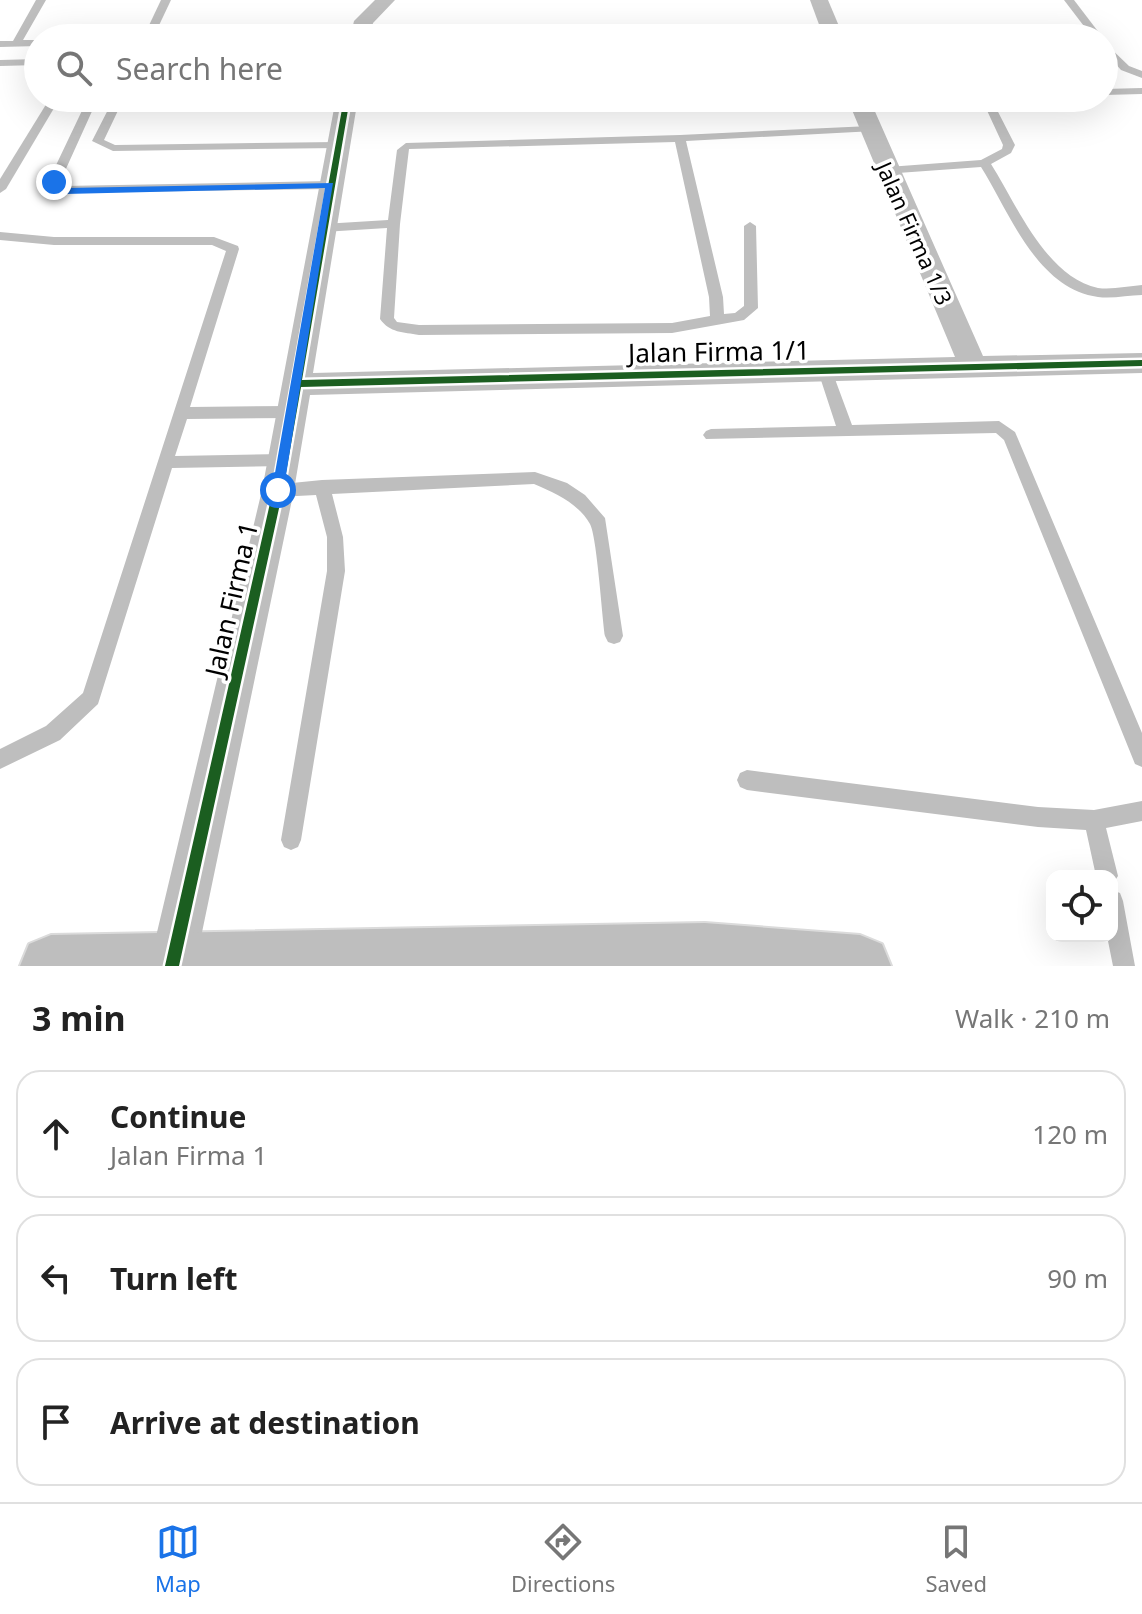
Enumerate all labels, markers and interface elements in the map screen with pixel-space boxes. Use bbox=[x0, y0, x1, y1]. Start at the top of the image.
search box bbox=[24, 24, 1118, 112]
icon: search bbox=[52, 46, 96, 90]
text: Search here bbox=[116, 48, 283, 89]
street label: Jalan Firma 1/3 bbox=[869, 155, 960, 309]
route end bbox=[36, 164, 72, 200]
street label: Jalan Firma 1/1 bbox=[625, 331, 810, 371]
route start bbox=[260, 472, 296, 508]
street label: Jalan Firma 1 bbox=[195, 518, 266, 683]
map controls bbox=[1046, 870, 1118, 942]
button: locate bbox=[1046, 870, 1118, 942]
text: 3 min bbox=[32, 995, 126, 1041]
text: Walk · 210 m bbox=[955, 1000, 1110, 1036]
text: Continue bbox=[110, 1096, 246, 1137]
icon: ahead bbox=[34, 1112, 78, 1156]
text: 120 m bbox=[1032, 1116, 1108, 1152]
text: Jalan Firma 1 bbox=[110, 1137, 267, 1173]
icon: left bbox=[34, 1256, 78, 1300]
text: Turn left bbox=[110, 1258, 238, 1299]
text: 90 m bbox=[1047, 1260, 1108, 1296]
icon: arrive bbox=[34, 1400, 78, 1444]
text: Arrive at destination bbox=[110, 1402, 420, 1443]
tab: Map bbox=[155, 1520, 201, 1598]
tab: Directions bbox=[511, 1520, 615, 1598]
tab: Saved bbox=[925, 1520, 987, 1598]

